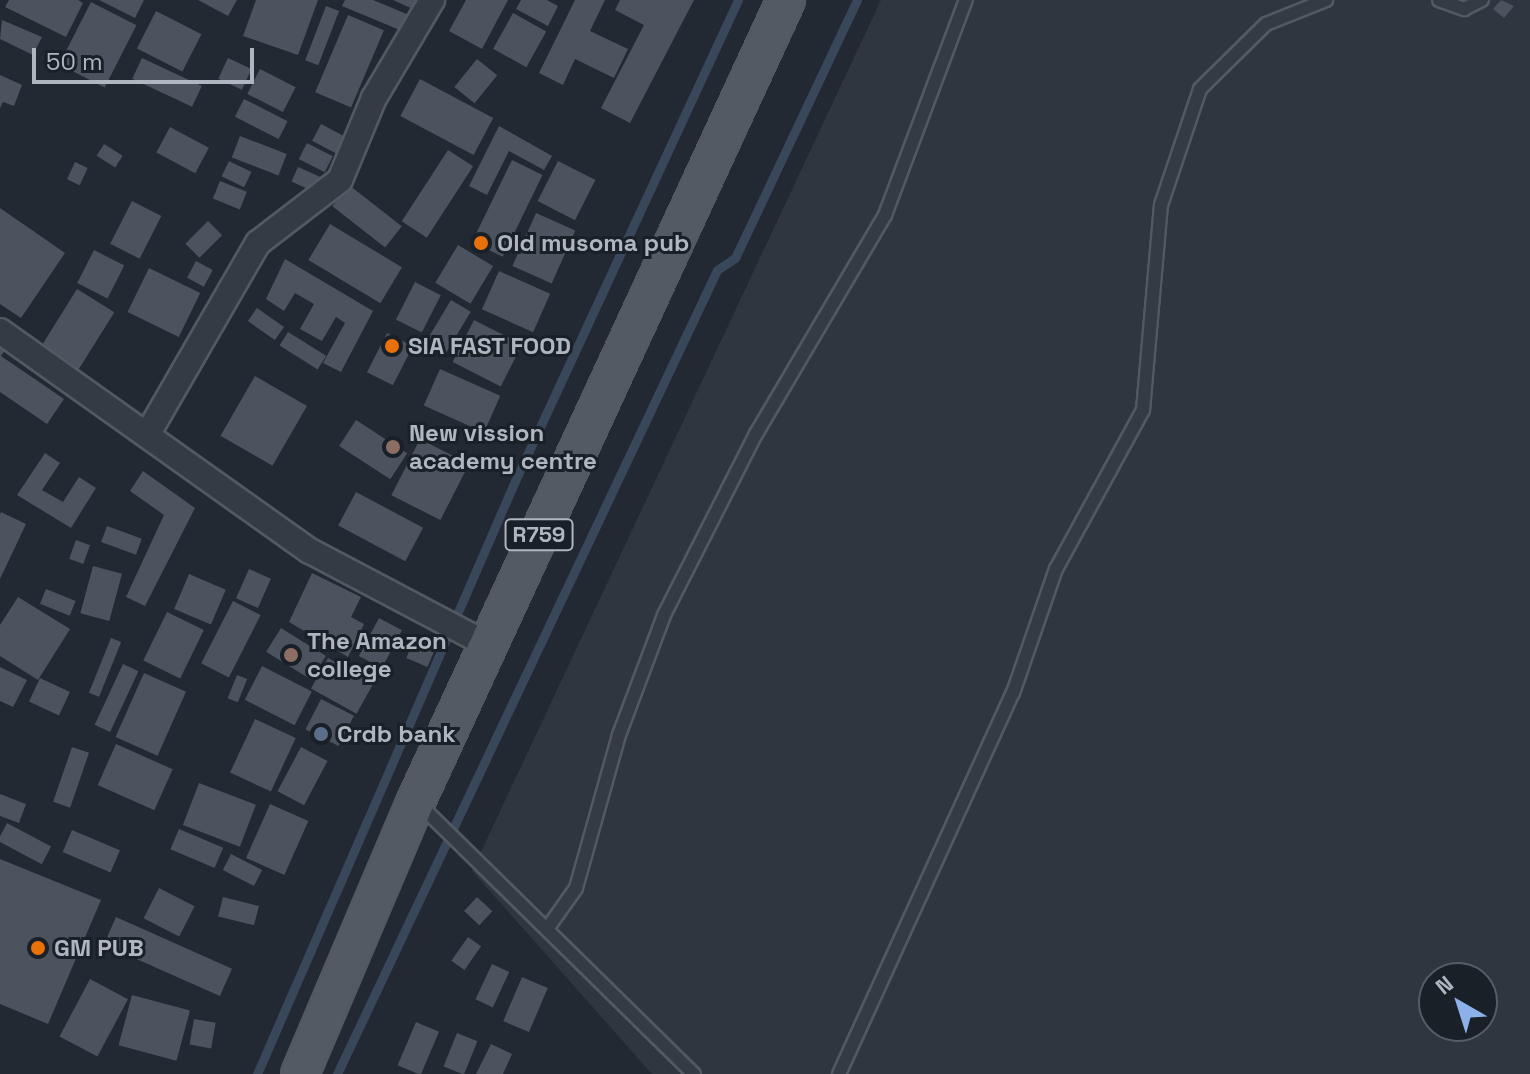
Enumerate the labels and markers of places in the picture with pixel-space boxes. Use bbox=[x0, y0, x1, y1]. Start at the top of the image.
place label: Old musoma pub bbox=[497, 229, 689, 257]
marker: Old musoma pub bbox=[472, 234, 490, 252]
place label: SIA FAST FOOD bbox=[408, 332, 572, 360]
marker: SIA FAST FOOD bbox=[383, 337, 401, 355]
place label: New vission academy centre bbox=[409, 419, 597, 475]
marker: New vission academy centre bbox=[384, 438, 402, 456]
place label: The Amazon college bbox=[307, 627, 447, 683]
marker: The Amazon college bbox=[282, 646, 300, 664]
place label: Crdb bank bbox=[337, 720, 456, 748]
marker: Crdb bank bbox=[312, 725, 330, 743]
place label: GM PUB bbox=[54, 934, 144, 962]
marker: GM PUB bbox=[29, 939, 47, 957]

